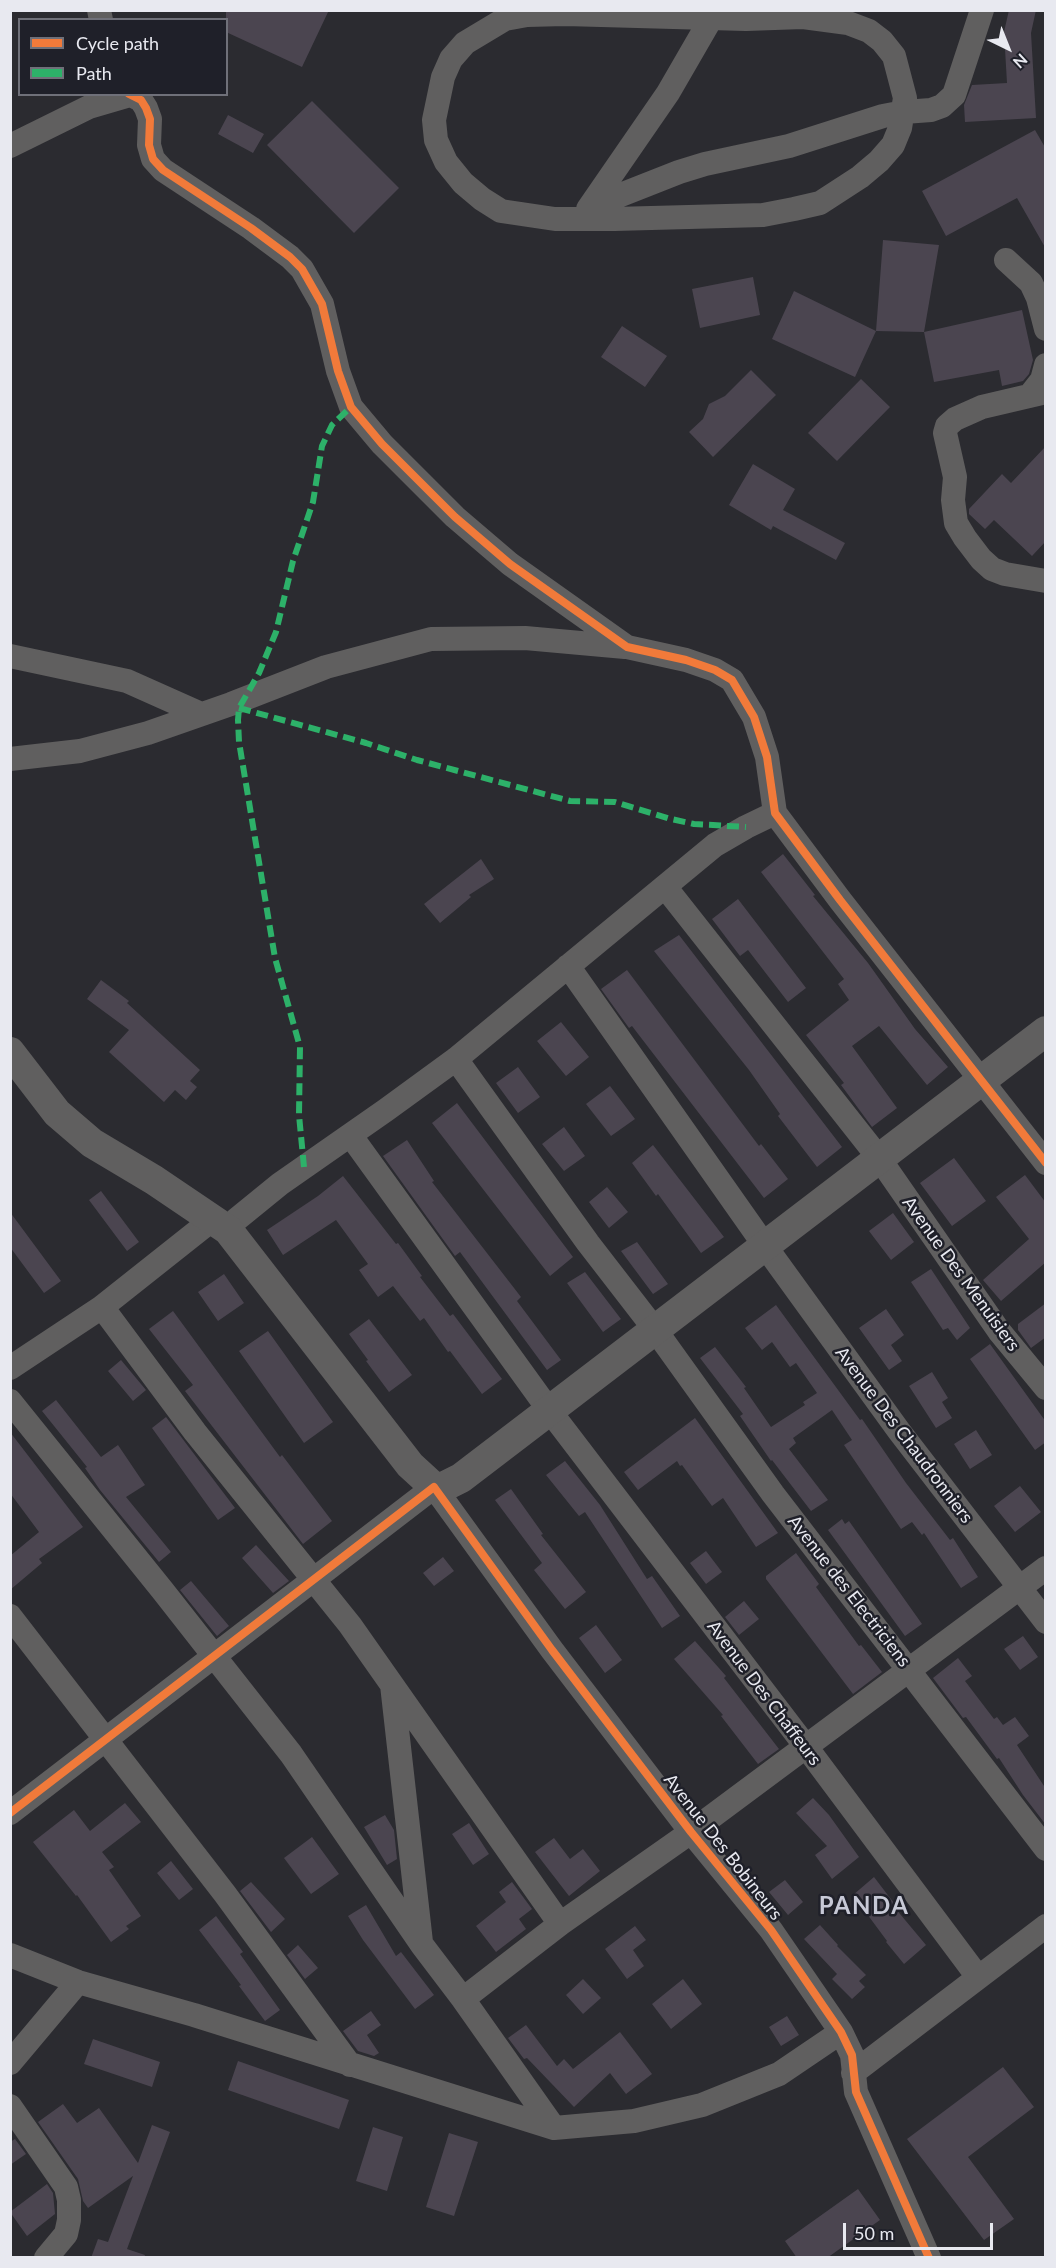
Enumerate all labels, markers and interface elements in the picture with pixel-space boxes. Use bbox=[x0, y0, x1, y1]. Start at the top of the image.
legend bbox=[18, 18, 228, 96]
north arrow bbox=[978, 18, 1038, 78]
text: Cycle path bbox=[76, 32, 159, 54]
text: N bbox=[1010, 50, 1032, 73]
text: Path bbox=[76, 62, 112, 84]
street label: Avenue Des Menuisiers bbox=[898, 1192, 1024, 1356]
street label: Avenue Des Chaudronniers bbox=[831, 1342, 977, 1528]
street label: Avenue des Electriciens bbox=[783, 1511, 915, 1671]
street label: Avenue Des Chaffeurs bbox=[702, 1616, 826, 1770]
street label: Avenue Des Bobineurs bbox=[659, 1770, 787, 1924]
district label: PANDA bbox=[819, 1892, 909, 1920]
scale bar bbox=[846, 2211, 996, 2249]
text: 50 m bbox=[854, 2222, 894, 2244]

